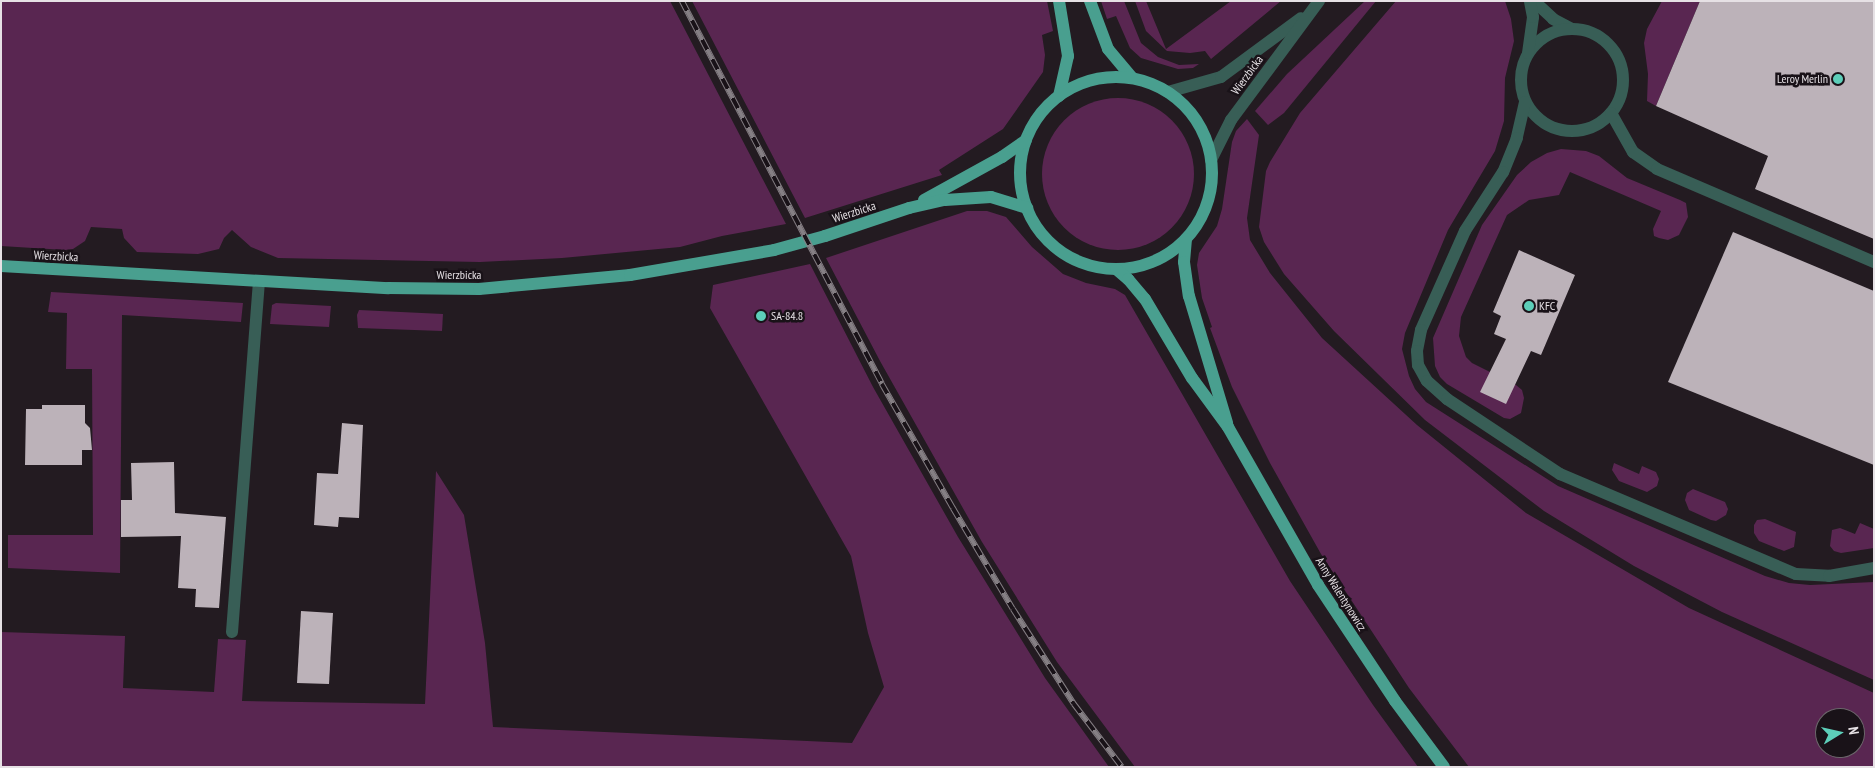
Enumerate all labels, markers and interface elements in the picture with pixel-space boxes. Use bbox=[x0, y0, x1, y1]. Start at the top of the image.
street label: Wierzbicka bbox=[1228, 53, 1266, 97]
place label: Leroy Merlin bbox=[1777, 72, 1828, 86]
marker: Leroy Merlin bbox=[1832, 73, 1844, 85]
street label: Wierzbicka bbox=[830, 198, 878, 226]
street label: Wierzbicka bbox=[33, 248, 79, 264]
street label: Wierzbicka bbox=[437, 268, 481, 282]
place label: KFC bbox=[1539, 299, 1555, 313]
marker: KFC bbox=[1523, 300, 1535, 312]
place label: SA-84.8 bbox=[771, 309, 803, 323]
marker: SA-84.8 bbox=[755, 310, 767, 322]
street label: Anny Walentynowicz bbox=[1312, 554, 1370, 634]
north arrow bbox=[1815, 708, 1865, 758]
text: N bbox=[1844, 726, 1863, 736]

